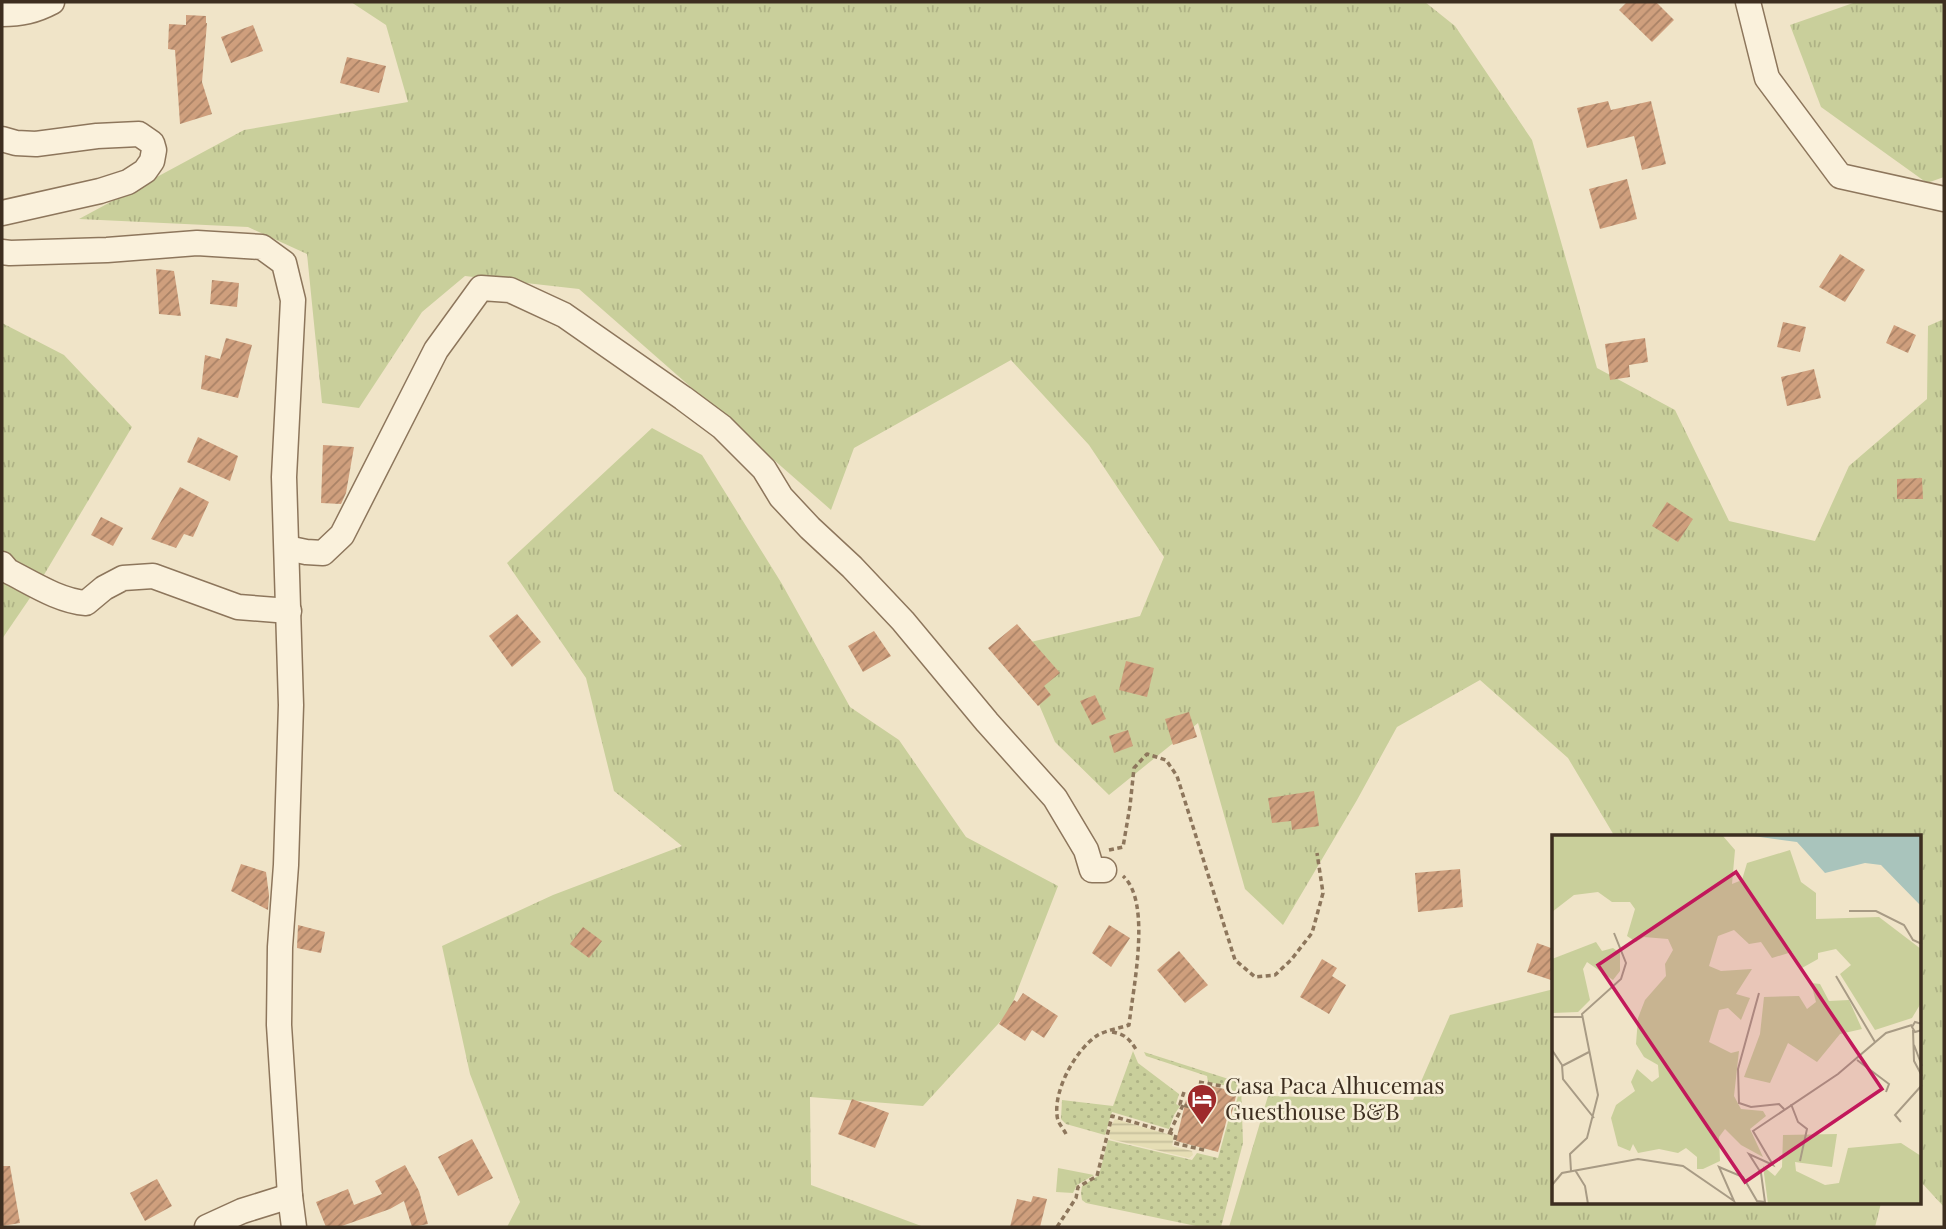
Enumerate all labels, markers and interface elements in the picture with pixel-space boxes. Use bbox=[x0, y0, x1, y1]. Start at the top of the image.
inset map bbox=[1552, 835, 1922, 1204]
place label: Casa Paca Alhucemas Guesthouse B&B bbox=[1225, 1069, 1444, 1126]
hotel icon: Casa Paca Alhucemas Guesthouse B&B bbox=[1185, 1082, 1219, 1126]

